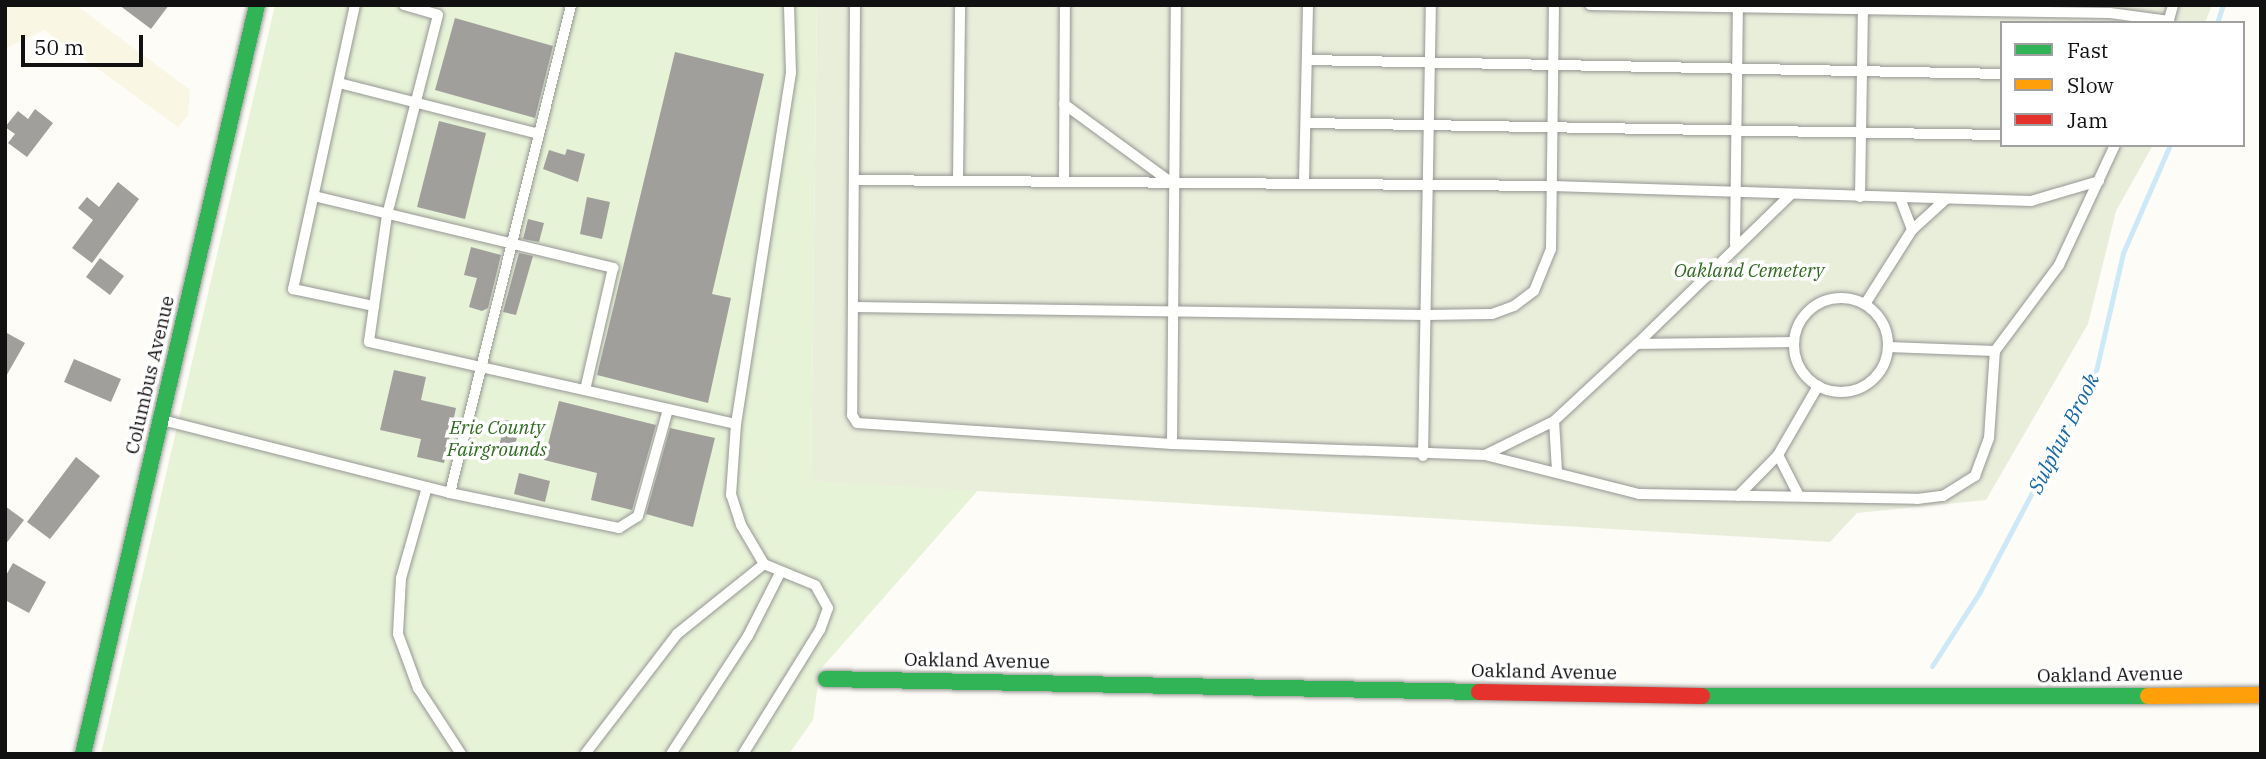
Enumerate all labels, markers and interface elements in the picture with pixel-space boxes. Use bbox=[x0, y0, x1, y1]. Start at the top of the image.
scale bar bbox=[24, 21, 147, 65]
legend bbox=[2000, 21, 2245, 147]
text: 50 m bbox=[34, 33, 84, 61]
text: Fast bbox=[2067, 36, 2108, 64]
text: Slow bbox=[2067, 71, 2114, 99]
text: Jam bbox=[2067, 106, 2108, 134]
park label: Oakland Cemetery bbox=[1674, 260, 1824, 282]
street label: Columbus Avenue bbox=[121, 294, 179, 456]
water label: Sulphur Brook bbox=[2022, 369, 2104, 497]
park label: Erie County Fairgrounds bbox=[447, 417, 547, 461]
street label: Oakland Avenue bbox=[904, 648, 1050, 674]
street label: Oakland Avenue bbox=[1471, 659, 1617, 685]
street label: Oakland Avenue bbox=[2037, 662, 2183, 688]

